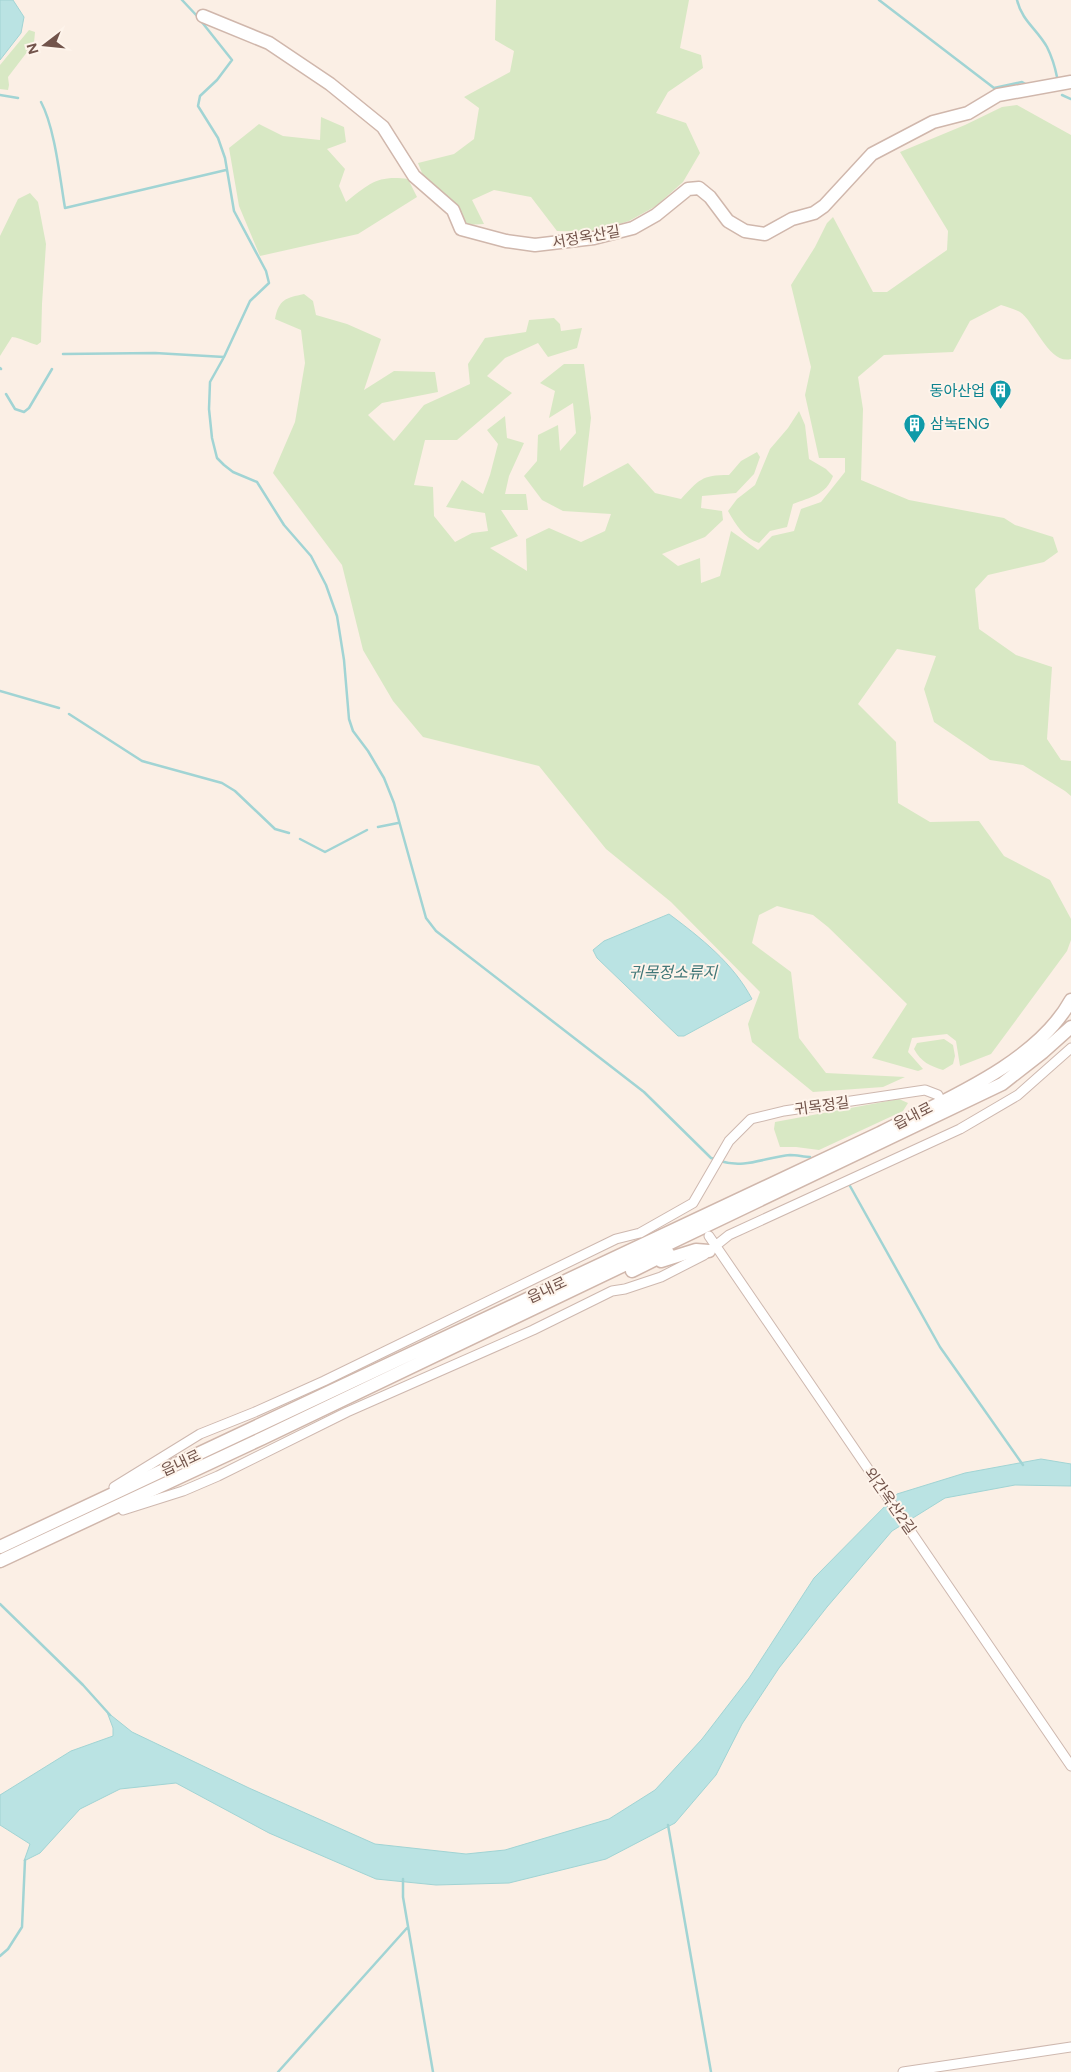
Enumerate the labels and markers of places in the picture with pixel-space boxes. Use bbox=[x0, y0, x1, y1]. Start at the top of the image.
building icon: 동아산업 bbox=[989, 379, 1013, 410]
place label: 동아산업 bbox=[930, 382, 985, 400]
building icon: 삼녹ENG bbox=[902, 412, 926, 443]
place label: 삼녹ENG bbox=[930, 415, 990, 433]

